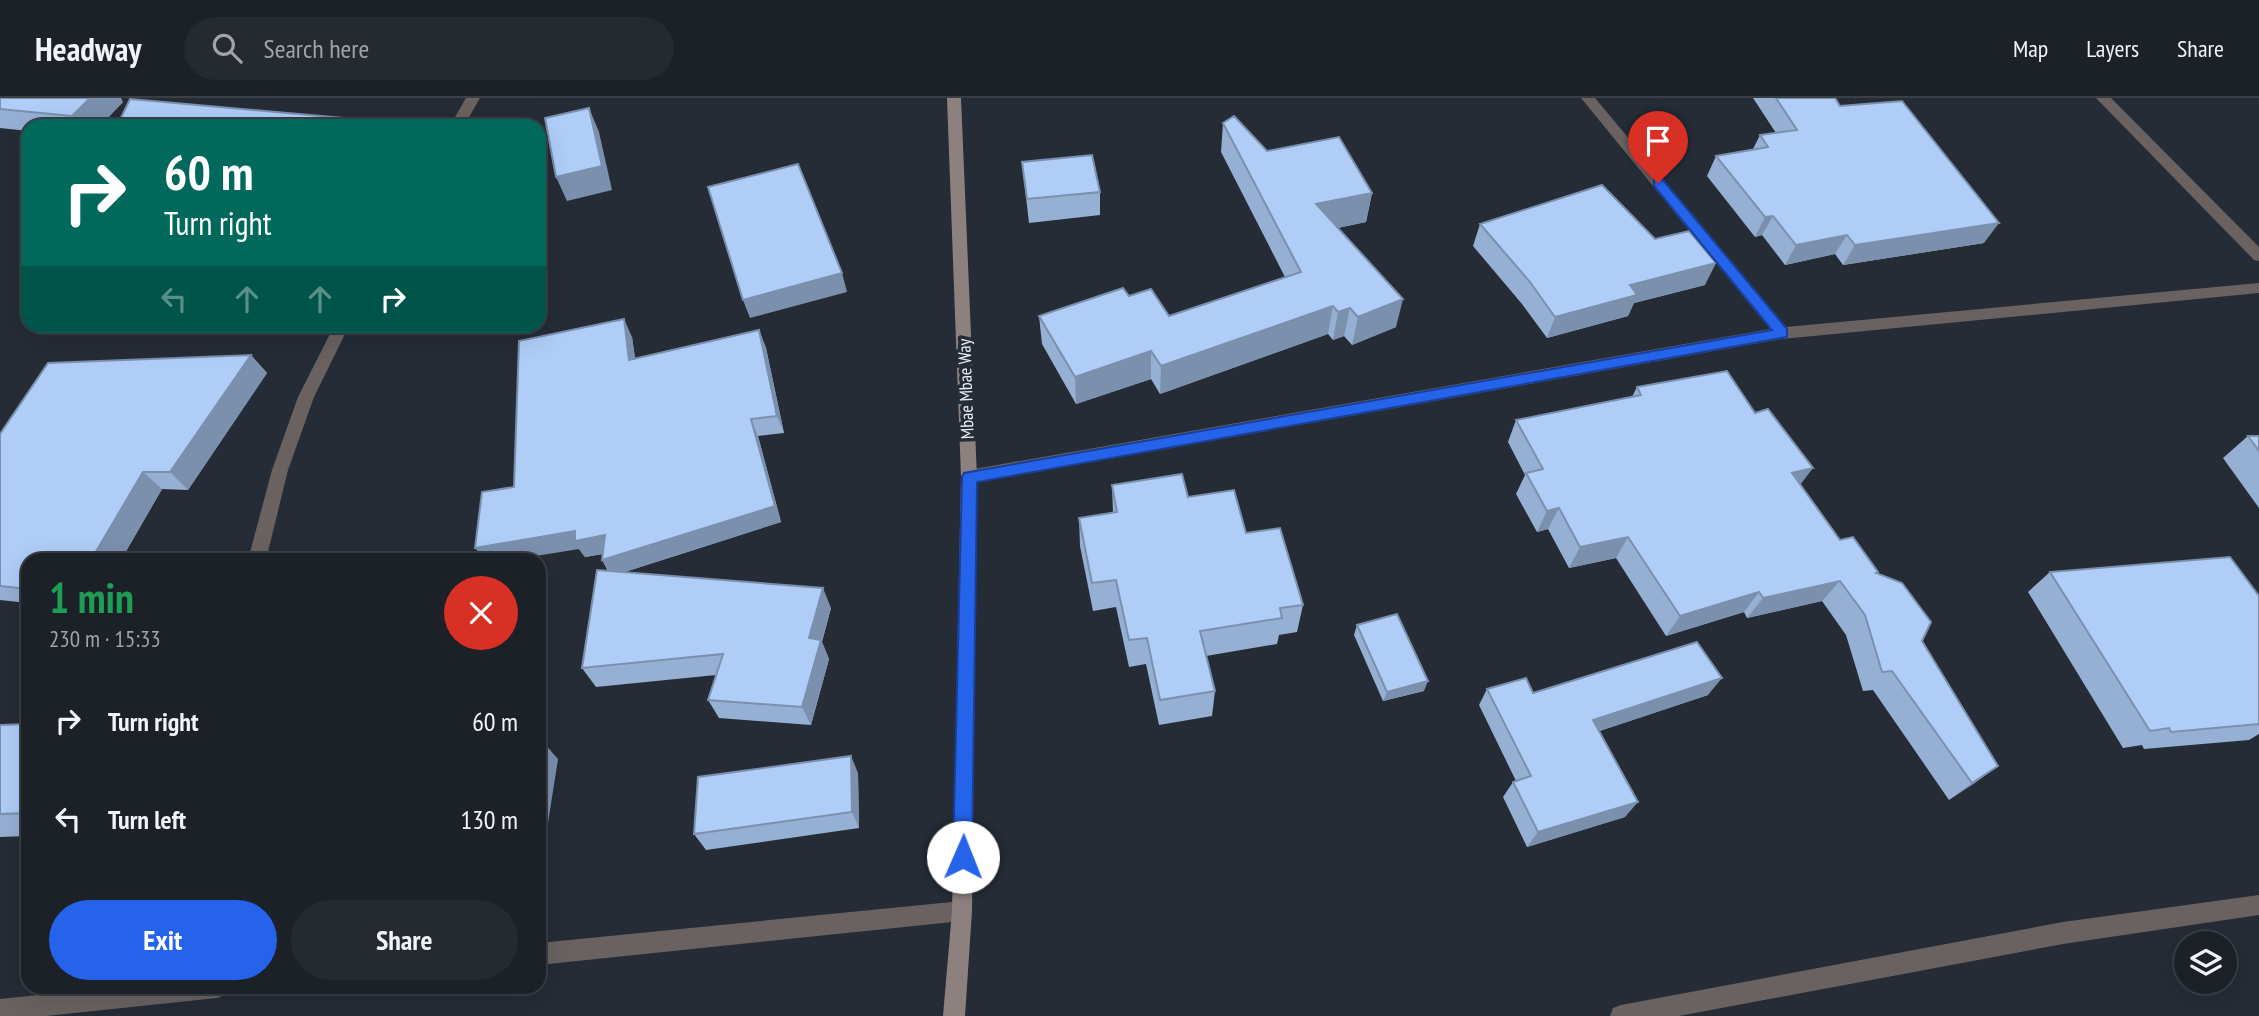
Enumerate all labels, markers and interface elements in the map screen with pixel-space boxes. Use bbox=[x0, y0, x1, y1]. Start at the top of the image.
search box bbox=[184, 17, 674, 80]
text: Headway bbox=[35, 27, 142, 70]
icon: search bbox=[208, 29, 246, 67]
text: Search here bbox=[264, 32, 369, 65]
text: Map bbox=[2013, 33, 2048, 64]
text: Layers bbox=[2086, 33, 2139, 64]
text: Share bbox=[2177, 33, 2224, 64]
pin bbox=[1628, 111, 1688, 183]
icon: arrive bbox=[1639, 122, 1677, 160]
text: 60 m bbox=[164, 140, 253, 204]
icon: right bbox=[49, 147, 140, 238]
text: Turn right bbox=[164, 202, 272, 244]
icon: left bbox=[155, 280, 193, 318]
icon: ahead bbox=[228, 280, 266, 318]
icon: ahead bbox=[301, 280, 339, 318]
icon: right bbox=[374, 280, 412, 318]
street label: Mbae Mbae Way bbox=[952, 338, 979, 440]
text: 1 min bbox=[49, 570, 134, 625]
button: close bbox=[444, 576, 518, 650]
text: 230 m · 15:33 bbox=[49, 624, 161, 653]
icon: right bbox=[49, 702, 87, 740]
text: Turn right bbox=[108, 705, 199, 738]
text: 60 m bbox=[472, 705, 518, 738]
icon: left bbox=[49, 800, 87, 838]
text: Turn left bbox=[108, 803, 186, 836]
text: 130 m bbox=[460, 803, 518, 836]
position arrow bbox=[926, 820, 1000, 894]
button: Exit bbox=[49, 900, 277, 980]
button: Share bbox=[291, 900, 518, 980]
map controls bbox=[2174, 931, 2237, 994]
button: layers bbox=[2174, 931, 2237, 994]

